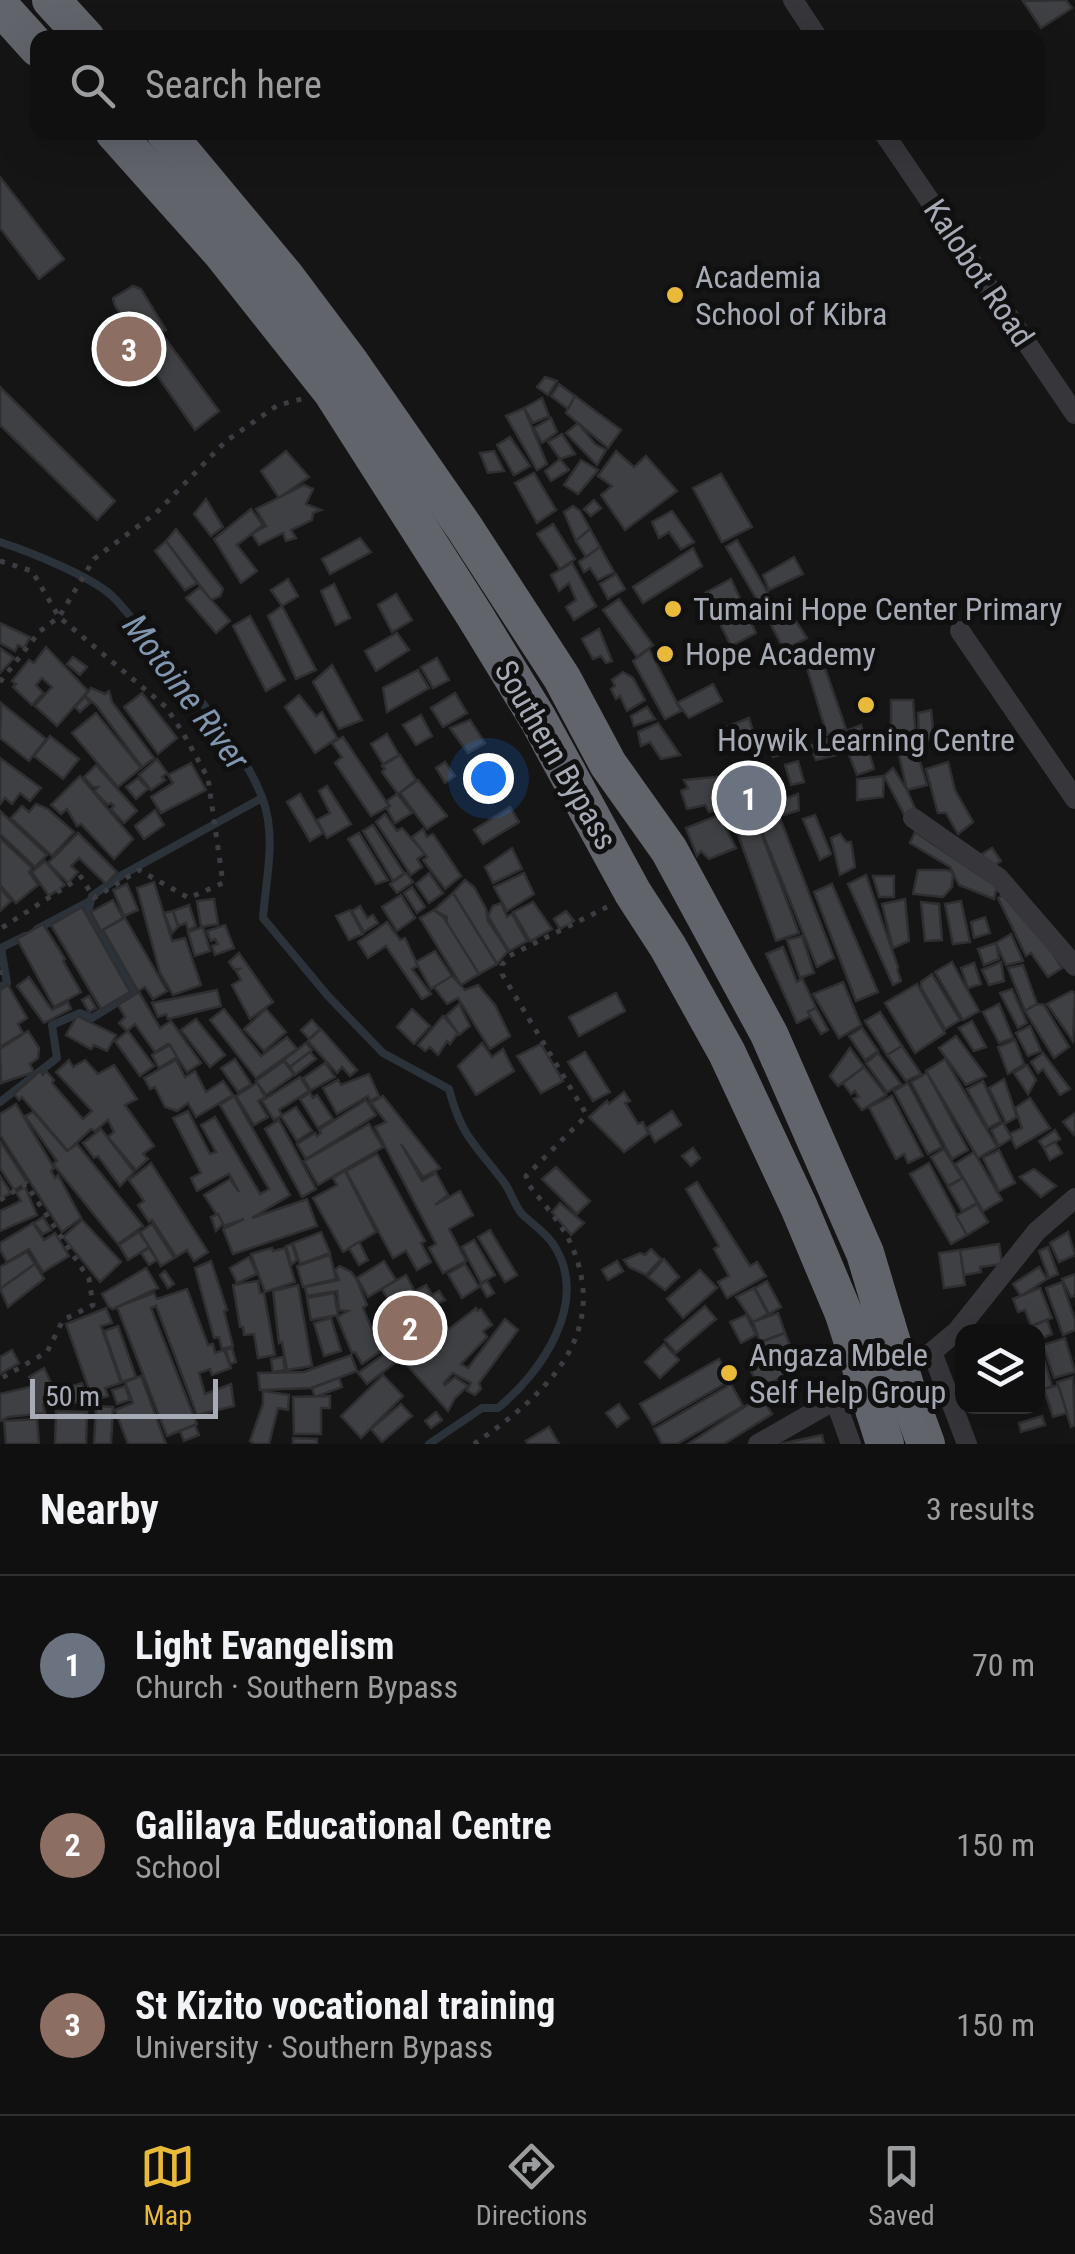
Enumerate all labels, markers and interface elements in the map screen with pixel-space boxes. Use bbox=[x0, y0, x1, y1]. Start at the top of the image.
search box bbox=[30, 30, 1045, 140]
icon: search bbox=[65, 58, 120, 113]
text: Search here bbox=[145, 63, 322, 107]
street label: Kalobot Road bbox=[916, 192, 1042, 354]
place label: Academia School of Kibra bbox=[695, 258, 887, 333]
marker: Academia School of Kibra bbox=[664, 284, 686, 306]
pin: 3 bbox=[96, 312, 162, 386]
place label: Tumaini Hope Center Primary bbox=[693, 590, 1062, 628]
marker: Tumaini Hope Center Primary bbox=[662, 598, 684, 620]
water label: Motoine River bbox=[114, 607, 258, 779]
place label: Hope Academy bbox=[685, 635, 876, 673]
marker: Hope Academy bbox=[654, 643, 676, 665]
street label: Southern Bypass bbox=[487, 654, 625, 856]
marker: Hoywik Learning Centre bbox=[855, 694, 877, 716]
place label: Hoywik Learning Centre bbox=[717, 721, 1015, 759]
your location bbox=[463, 753, 514, 804]
pin: 1 bbox=[716, 760, 782, 836]
pin: 2 bbox=[378, 1290, 442, 1366]
map controls bbox=[955, 1324, 1045, 1414]
button: layers bbox=[955, 1324, 1045, 1414]
place label: Angaza Mbele Self Help Group bbox=[749, 1336, 946, 1411]
marker: Angaza Mbele Self Help Group bbox=[718, 1362, 740, 1384]
scale bar bbox=[30, 1374, 218, 1418]
text: 50 m bbox=[45, 1380, 100, 1413]
text: Nearby bbox=[40, 1485, 159, 1534]
text: 3 results bbox=[926, 1490, 1035, 1528]
text: Light Evangelism bbox=[135, 1624, 394, 1668]
text: 1 bbox=[64, 1646, 81, 1684]
text: 70 m bbox=[972, 1646, 1035, 1684]
text: Church · Southern Bypass bbox=[135, 1668, 458, 1706]
text: Galilaya Educational Centre bbox=[135, 1804, 552, 1848]
text: 2 bbox=[64, 1826, 81, 1864]
text: 150 m bbox=[956, 1826, 1035, 1864]
text: School bbox=[135, 1848, 221, 1886]
text: St Kizito vocational training bbox=[135, 1984, 555, 2028]
text: 3 bbox=[64, 2006, 81, 2044]
text: 150 m bbox=[956, 2006, 1035, 2044]
text: University · Southern Bypass bbox=[135, 2028, 493, 2066]
tab: Map bbox=[140, 2139, 195, 2232]
tab: Directions bbox=[476, 2139, 588, 2232]
tab: Saved bbox=[868, 2139, 935, 2232]

